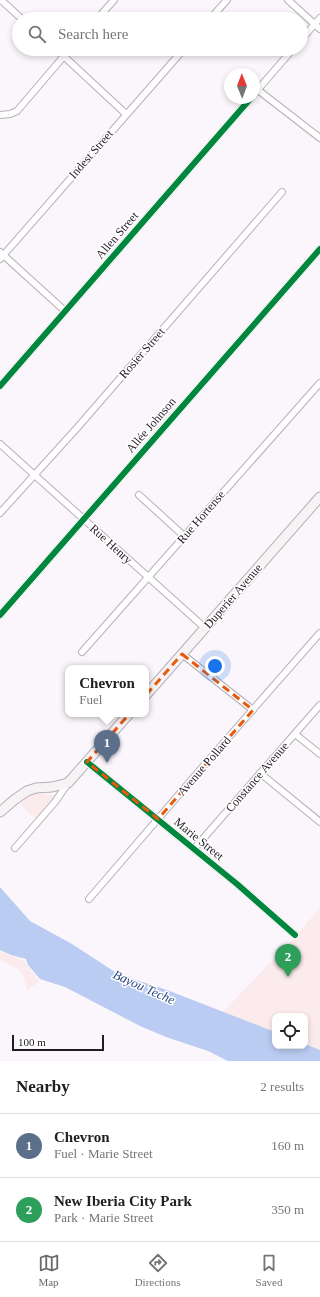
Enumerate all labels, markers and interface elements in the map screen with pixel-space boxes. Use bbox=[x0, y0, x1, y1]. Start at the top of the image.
search box bbox=[12, 12, 308, 56]
icon: search bbox=[26, 23, 48, 45]
text: Search here bbox=[58, 26, 128, 42]
north arrow bbox=[224, 68, 260, 104]
street label: Indest Street bbox=[66, 126, 117, 181]
street label: Allen Street bbox=[93, 208, 142, 261]
street label: Rosier Street bbox=[116, 324, 168, 381]
street label: Allée Johnson bbox=[123, 395, 179, 455]
street label: Rue Hortense bbox=[174, 488, 228, 546]
street label: Rue Henry bbox=[87, 521, 135, 567]
street label: Duperier Avenue bbox=[201, 561, 265, 631]
your location bbox=[205, 656, 225, 676]
popup bbox=[65, 665, 149, 717]
text: Chevron bbox=[79, 675, 135, 691]
text: Fuel bbox=[79, 692, 102, 707]
pin: 1 bbox=[94, 730, 120, 763]
street label: Avenue Pollard bbox=[174, 733, 234, 799]
street label: Constance Avenue bbox=[223, 739, 291, 815]
street label: Marie Street bbox=[171, 815, 227, 864]
pin: 2 bbox=[275, 944, 301, 977]
water label: Bayou Teche bbox=[111, 967, 178, 1007]
map controls bbox=[272, 1013, 308, 1049]
button: locate bbox=[272, 1013, 308, 1049]
scale bar bbox=[12, 1033, 104, 1052]
text: 100 m bbox=[18, 1036, 46, 1048]
text: Nearby bbox=[16, 1077, 70, 1096]
text: 2 results bbox=[260, 1079, 304, 1094]
text: Chevron bbox=[54, 1129, 110, 1145]
text: 1 bbox=[26, 1138, 32, 1153]
text: 160 m bbox=[271, 1138, 304, 1153]
text: Fuel · Marie Street bbox=[54, 1146, 153, 1161]
text: New Iberia City Park bbox=[54, 1193, 192, 1209]
text: 2 bbox=[26, 1202, 32, 1217]
text: 350 m bbox=[271, 1202, 304, 1217]
text: Park · Marie Street bbox=[54, 1210, 153, 1225]
tab: Map bbox=[38, 1252, 60, 1288]
tab: Directions bbox=[135, 1252, 180, 1288]
tab: Saved bbox=[256, 1252, 282, 1288]

